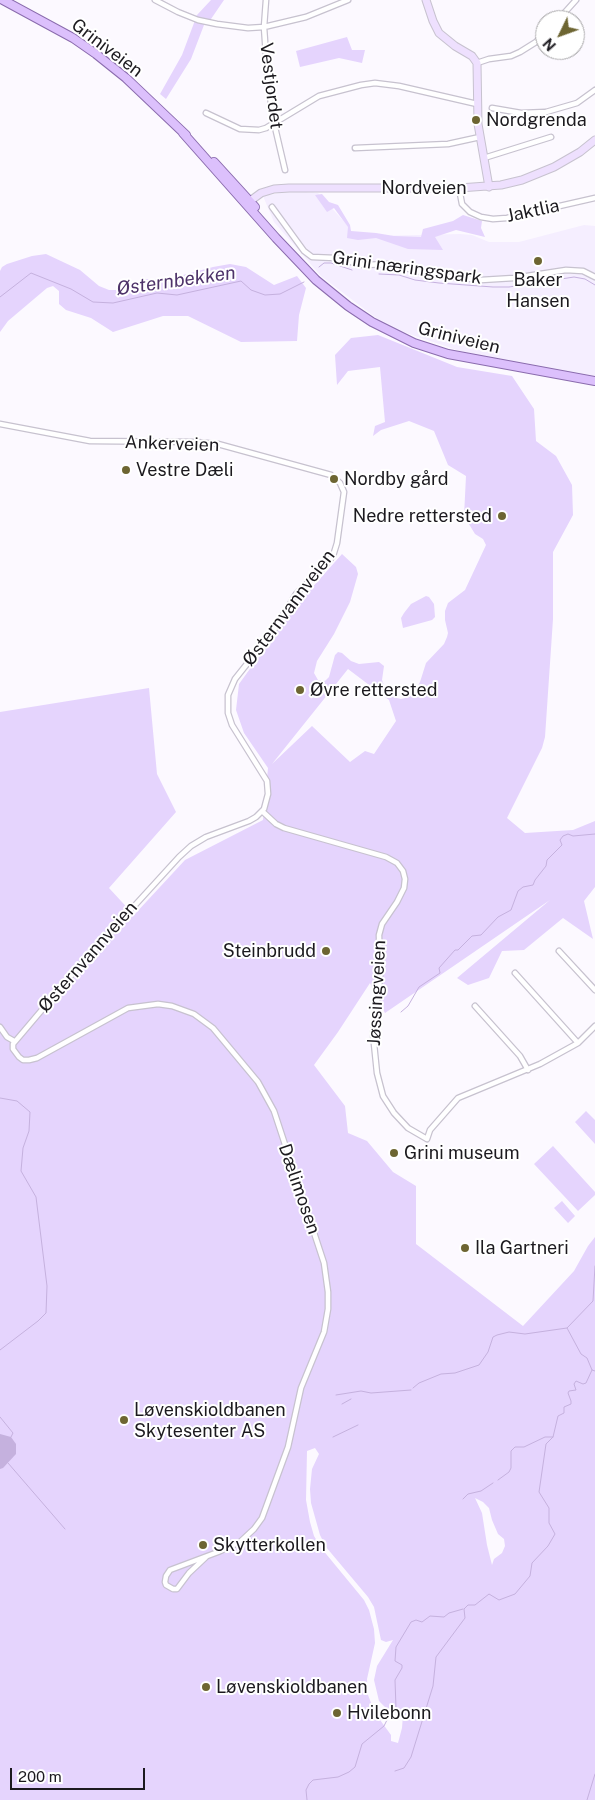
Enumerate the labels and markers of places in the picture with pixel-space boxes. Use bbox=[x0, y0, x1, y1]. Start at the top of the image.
place label: Nordgrenda bbox=[486, 109, 587, 131]
marker: Nordgrenda bbox=[470, 114, 482, 126]
marker: Baker Hansen bbox=[532, 255, 544, 267]
place label: Baker Hansen bbox=[506, 269, 570, 312]
place label: Vestre Dæli bbox=[136, 459, 234, 481]
marker: Vestre Dæli bbox=[120, 464, 132, 476]
place label: Nordby gård bbox=[344, 468, 449, 490]
marker: Nordby gård bbox=[328, 473, 340, 485]
place label: Nedre rettersted bbox=[353, 505, 492, 527]
marker: Nedre rettersted bbox=[496, 510, 508, 522]
place label: Øvre rettersted bbox=[310, 679, 437, 701]
marker: Øvre rettersted bbox=[294, 684, 306, 696]
place label: Steinbrudd bbox=[223, 940, 316, 962]
marker: Steinbrudd bbox=[320, 945, 332, 957]
place label: Grini museum bbox=[404, 1142, 519, 1164]
marker: Grini museum bbox=[388, 1147, 400, 1159]
place label: Ila Gartneri bbox=[475, 1237, 569, 1259]
marker: Ila Gartneri bbox=[459, 1242, 471, 1254]
place label: Løvenskioldbanen Skytesenter AS bbox=[134, 1399, 286, 1442]
marker: Løvenskioldbanen Skytesenter AS bbox=[118, 1414, 130, 1426]
place label: Skytterkollen bbox=[213, 1534, 326, 1556]
marker: Skytterkollen bbox=[197, 1539, 209, 1551]
place label: Løvenskioldbanen bbox=[216, 1676, 368, 1698]
marker: Løvenskioldbanen bbox=[200, 1681, 212, 1693]
place label: Hvilebonn bbox=[347, 1702, 431, 1724]
marker: Hvilebonn bbox=[331, 1707, 343, 1719]

